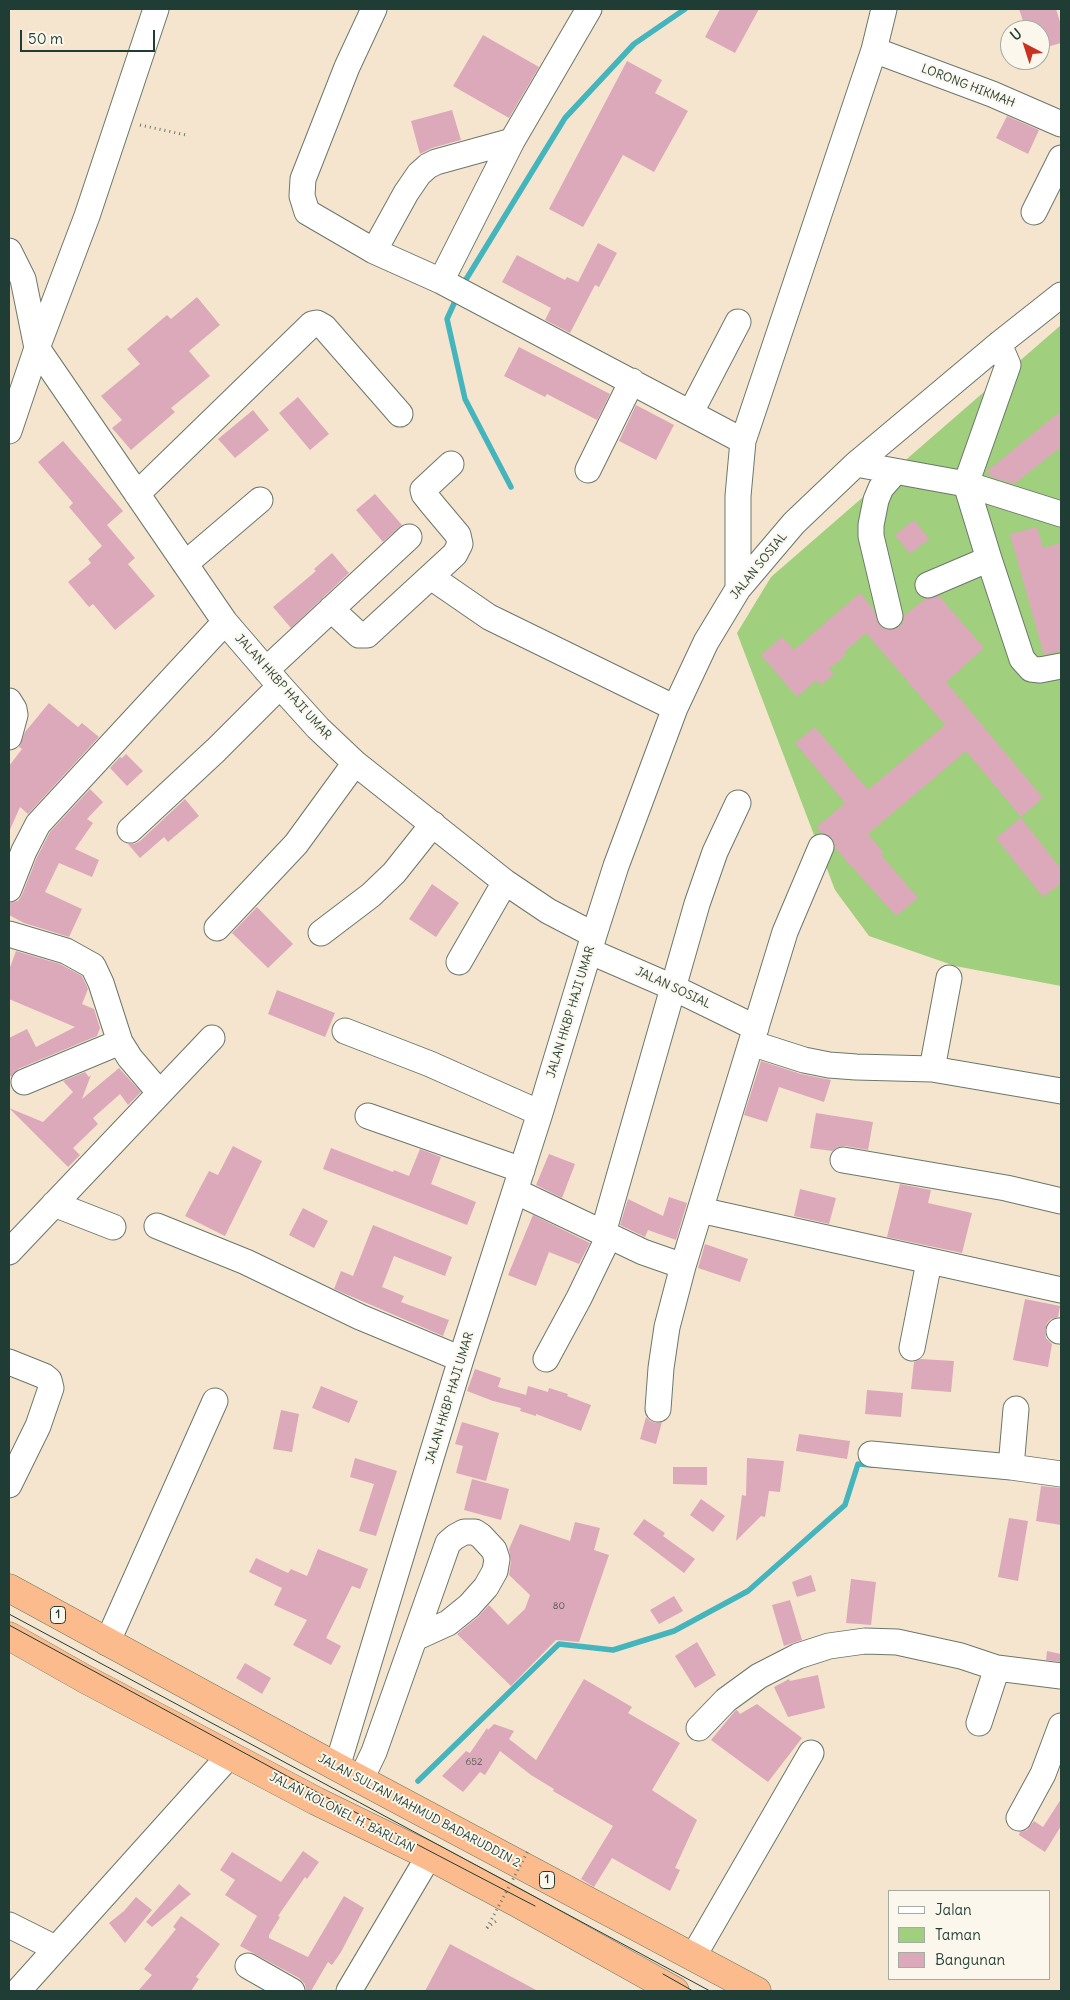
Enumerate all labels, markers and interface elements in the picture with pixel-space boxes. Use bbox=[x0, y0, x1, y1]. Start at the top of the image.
scale bar bbox=[22, 20, 158, 52]
north arrow bbox=[1000, 20, 1050, 70]
text: U bbox=[1007, 24, 1025, 44]
text: 50 m bbox=[28, 29, 63, 48]
street label: LORONG HIKMAH bbox=[919, 61, 1017, 111]
street label: JALAN SOSIAL bbox=[728, 530, 790, 602]
street label: JALAN HKBP HAJI UMAR bbox=[232, 631, 334, 743]
street label: JALAN HKBP HAJI UMAR bbox=[544, 944, 598, 1080]
street label: JALAN SOSIAL bbox=[633, 964, 713, 1012]
street label: JALAN HKBP HAJI UMAR bbox=[423, 1330, 477, 1466]
house number: 80 bbox=[553, 1600, 565, 1612]
road number: 1 bbox=[50, 1606, 66, 1624]
street label: JALAN SULTAN MAHMUD BADARUDDIN 2 bbox=[315, 1751, 523, 1871]
house number: 652 bbox=[466, 1756, 482, 1768]
street label: JALAN KOLONEL H. BARLIAN bbox=[267, 1770, 417, 1856]
road number: 1 bbox=[540, 1872, 554, 1888]
legend bbox=[888, 1890, 1050, 1980]
text: Jalan bbox=[935, 1900, 972, 1919]
text: Taman bbox=[935, 1925, 981, 1944]
text: Bangunan bbox=[935, 1950, 1005, 1969]

